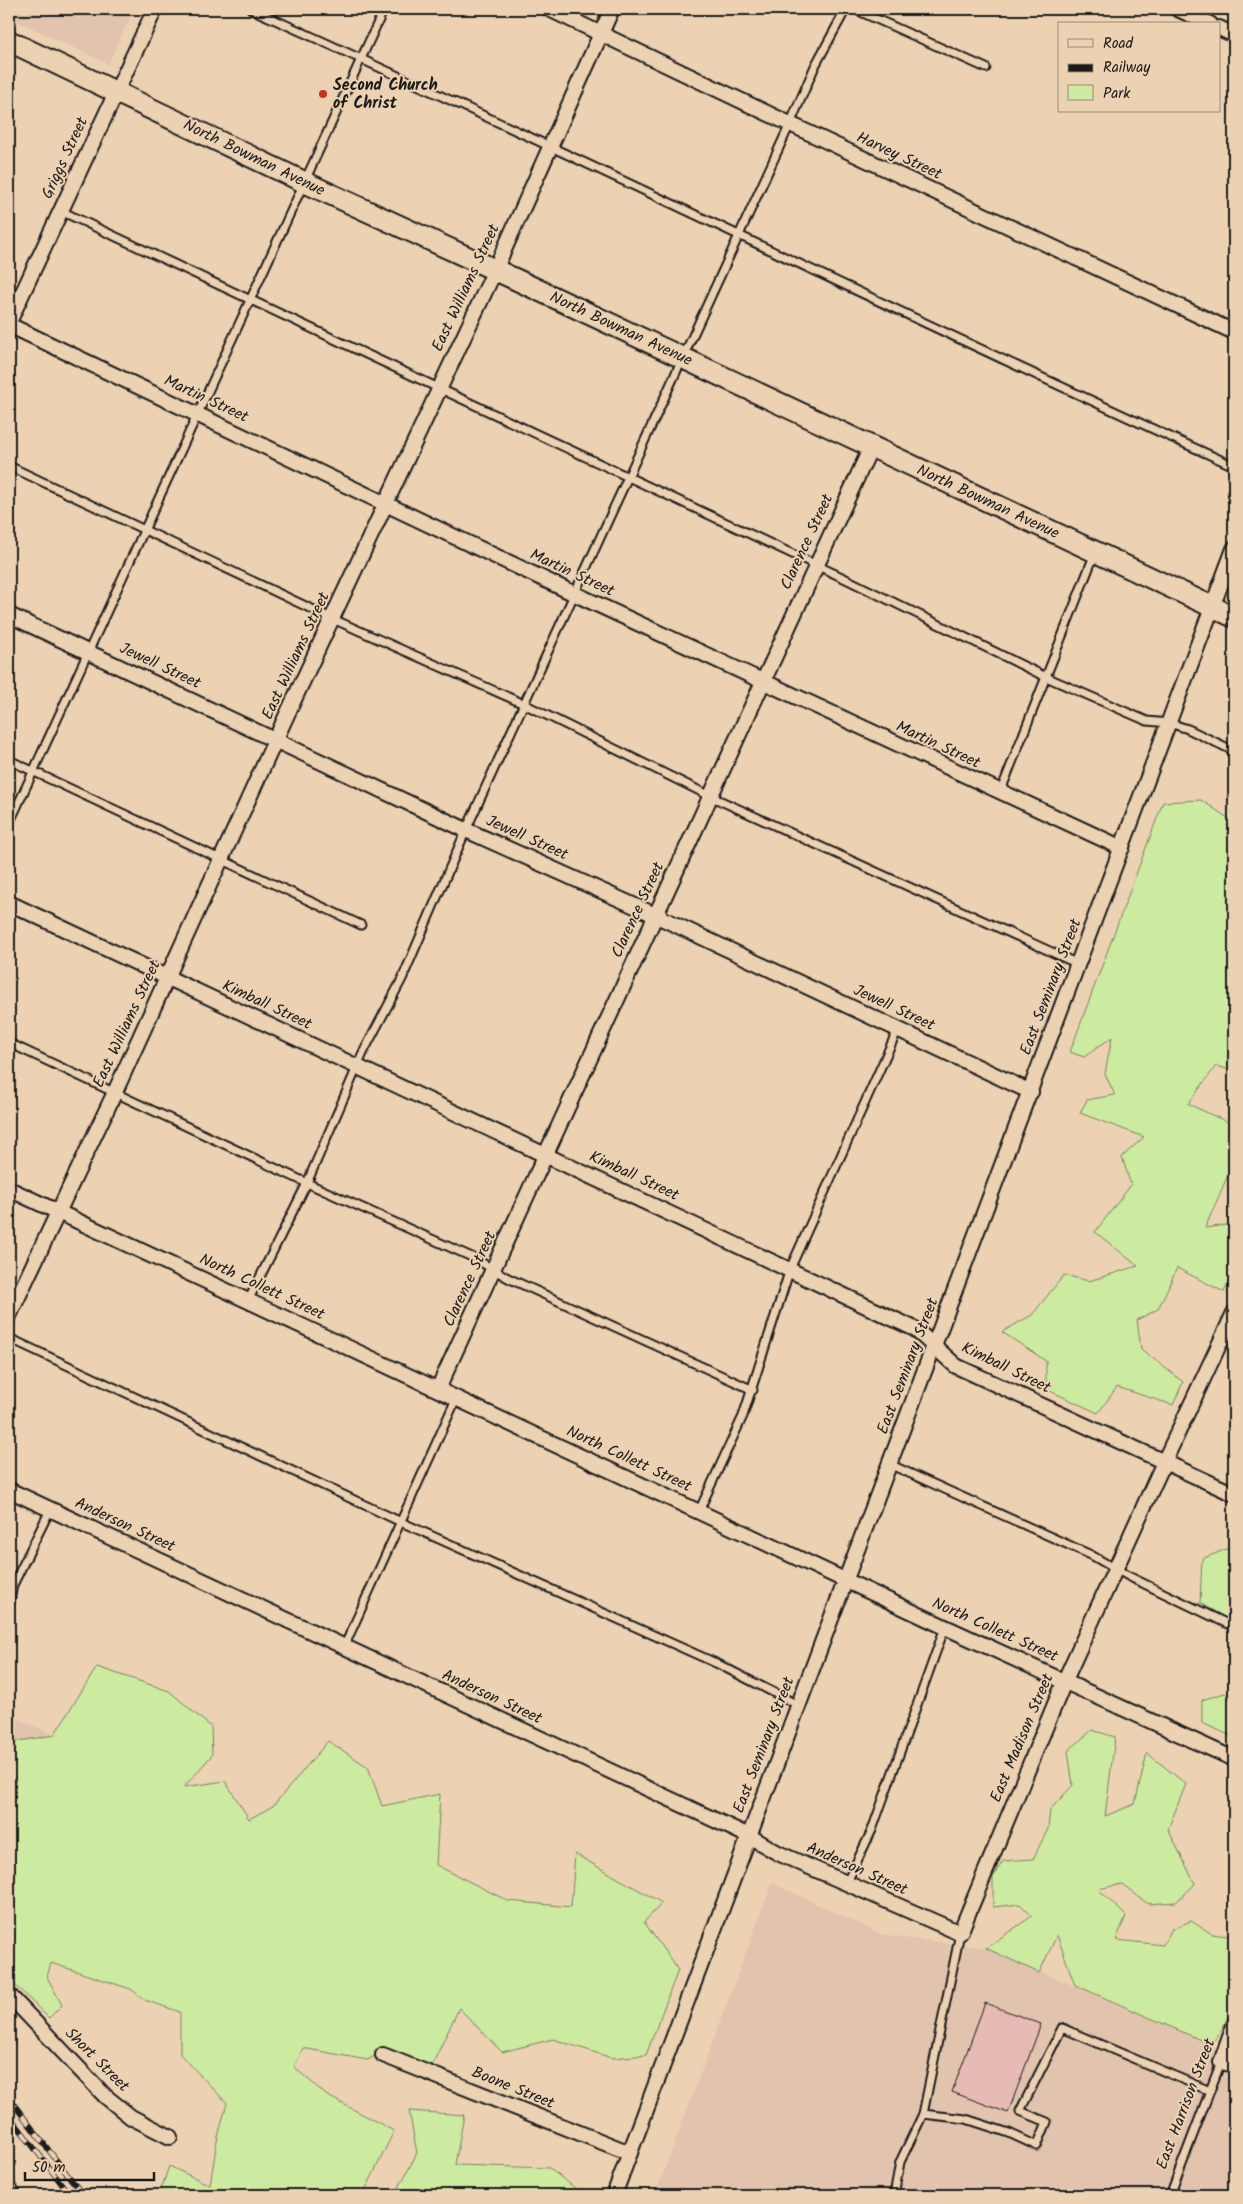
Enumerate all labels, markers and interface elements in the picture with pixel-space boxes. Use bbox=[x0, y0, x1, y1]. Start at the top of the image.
legend bbox=[1058, 22, 1220, 112]
text: Road bbox=[1103, 32, 1134, 56]
text: Railway bbox=[1103, 56, 1151, 80]
place label: Second Church of Christ bbox=[333, 73, 438, 116]
text: Park bbox=[1103, 82, 1131, 106]
marker: Second Church of Christ bbox=[317, 88, 329, 100]
street label: Griggs Street bbox=[35, 112, 95, 203]
street label: North Bowman Avenue bbox=[179, 113, 329, 203]
street label: Harvey Street bbox=[852, 125, 947, 187]
street label: East Williams Street bbox=[425, 219, 507, 356]
street label: North Bowman Avenue bbox=[545, 285, 697, 373]
street label: Martin Street bbox=[160, 368, 253, 430]
street label: North Bowman Avenue bbox=[912, 458, 1064, 546]
street label: Clarence Street bbox=[774, 489, 841, 594]
street label: Martin Street bbox=[526, 542, 619, 604]
street label: East Williams Street bbox=[255, 587, 337, 724]
street label: Jewell Street bbox=[115, 636, 206, 696]
street label: Martin Street bbox=[892, 714, 985, 776]
street label: Jewell Street bbox=[482, 809, 573, 868]
street label: Clarence Street bbox=[605, 857, 672, 962]
street label: East Seminary Street bbox=[1013, 914, 1089, 1059]
street label: East Williams Street bbox=[86, 955, 168, 1092]
street label: Kimball Street bbox=[218, 973, 317, 1037]
street label: Jewell Street bbox=[849, 978, 940, 1038]
street label: Kimball Street bbox=[585, 1144, 684, 1208]
street label: Clarence Street bbox=[437, 1226, 504, 1331]
street label: North Collett Street bbox=[195, 1247, 330, 1327]
street label: East Seminary Street bbox=[870, 1293, 946, 1438]
street label: Kimball Street bbox=[957, 1336, 1056, 1401]
street label: North Collett Street bbox=[562, 1419, 697, 1499]
street label: Anderson Street bbox=[71, 1491, 180, 1560]
street label: North Collett Street bbox=[928, 1591, 1063, 1669]
street label: Anderson Street bbox=[438, 1663, 547, 1732]
street label: East Madison Street bbox=[984, 1669, 1061, 1806]
street label: East Seminary Street bbox=[726, 1672, 802, 1817]
street label: Anderson Street bbox=[802, 1836, 912, 1903]
street label: Short Street bbox=[59, 2022, 136, 2099]
street label: East Harrison Street bbox=[1150, 2034, 1223, 2173]
street label: Boone Street bbox=[468, 2060, 559, 2116]
scale bar bbox=[25, 2149, 154, 2181]
text: 50 m bbox=[32, 2156, 66, 2180]

